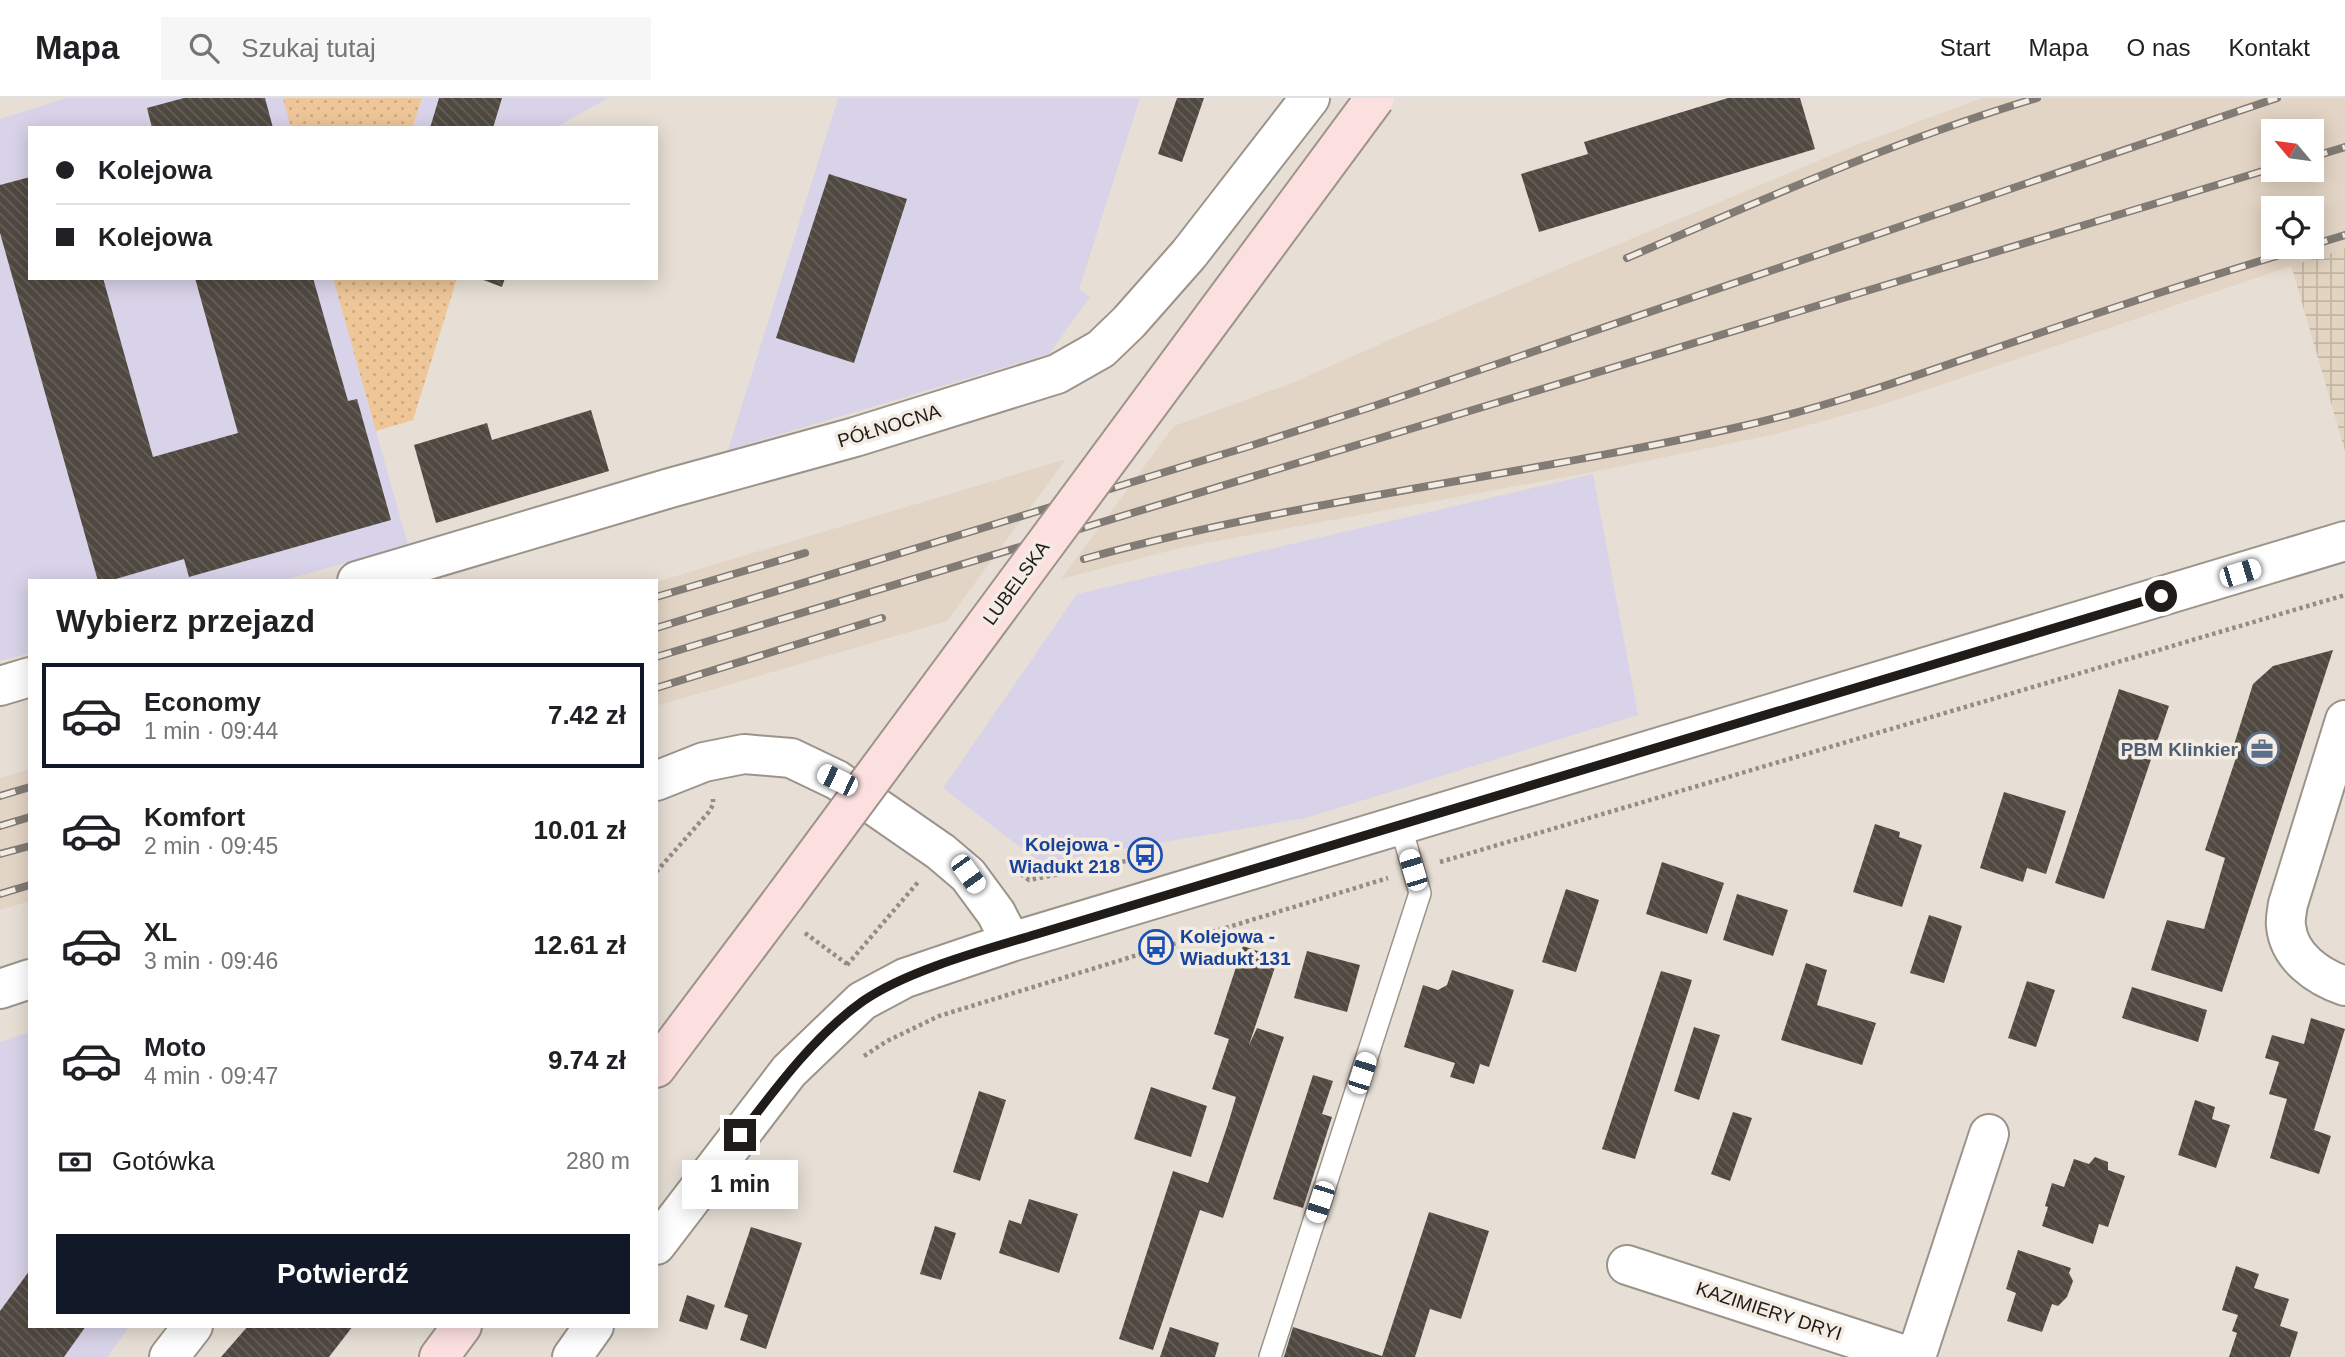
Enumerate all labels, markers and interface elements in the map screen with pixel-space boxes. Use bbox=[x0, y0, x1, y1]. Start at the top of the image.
search box bbox=[161, 17, 651, 80]
text: Mapa bbox=[35, 29, 119, 66]
icon: search bbox=[185, 29, 223, 67]
text: Szukaj tutaj bbox=[241, 33, 376, 63]
text: Start bbox=[1940, 34, 1991, 61]
text: Mapa bbox=[2029, 34, 2089, 61]
text: O nas bbox=[2127, 34, 2191, 61]
text: Kontakt bbox=[2229, 34, 2310, 61]
north arrow bbox=[2261, 119, 2324, 182]
map controls bbox=[2261, 119, 2324, 259]
text: Kolejowa bbox=[98, 155, 212, 185]
button: locate bbox=[2261, 196, 2324, 259]
text: Kolejowa bbox=[98, 222, 212, 252]
street label: PÓŁNOCNA bbox=[835, 400, 943, 452]
street label: LUBELSKA bbox=[979, 537, 1054, 629]
car bbox=[2217, 557, 2264, 589]
route start bbox=[2145, 580, 2177, 612]
text: Wybierz przejazd bbox=[56, 603, 315, 639]
icon: car bbox=[60, 684, 123, 747]
text: Economy bbox=[144, 687, 261, 717]
text: 7.42 zł bbox=[548, 700, 626, 730]
text: 1 min · 09:44 bbox=[144, 718, 278, 744]
office icon: PBM Klinkier bbox=[2243, 730, 2281, 768]
place label: PBM Klinkier bbox=[2121, 739, 2239, 760]
car bbox=[814, 761, 861, 799]
icon: car bbox=[60, 799, 123, 862]
text: Komfort bbox=[144, 802, 245, 832]
text: 10.01 zł bbox=[533, 815, 626, 845]
text: 2 min · 09:45 bbox=[144, 833, 278, 859]
place label: Kolejowa - Wiadukt 218 bbox=[1009, 834, 1120, 877]
bus stop icon: Kolejowa - Wiadukt 218 bbox=[1126, 836, 1164, 874]
car bbox=[1397, 847, 1430, 893]
car bbox=[948, 851, 989, 897]
icon: car bbox=[60, 914, 123, 977]
text: XL bbox=[144, 917, 177, 947]
place label: Kolejowa - Wiadukt 131 bbox=[1180, 926, 1291, 969]
bus stop icon: Kolejowa - Wiadukt 131 bbox=[1137, 928, 1175, 966]
text: 12.61 zł bbox=[533, 930, 626, 960]
text: 3 min · 09:46 bbox=[144, 948, 278, 974]
icon: car bbox=[60, 1029, 123, 1092]
text: Moto bbox=[144, 1032, 206, 1062]
text: 9.74 zł bbox=[548, 1045, 626, 1075]
car bbox=[1346, 1050, 1379, 1096]
text: 4 min · 09:47 bbox=[144, 1063, 278, 1089]
route end bbox=[724, 1119, 756, 1151]
icon: cash bbox=[56, 1143, 94, 1181]
text: Gotówka bbox=[112, 1146, 215, 1176]
text: 280 m bbox=[566, 1148, 630, 1174]
callout: 1 min bbox=[682, 1160, 798, 1208]
text: 1 min bbox=[710, 1171, 770, 1197]
car bbox=[1304, 1179, 1337, 1225]
button: Potwierdź bbox=[56, 1234, 630, 1314]
street label: KAZIMIERY DRYI bbox=[1693, 1278, 1845, 1344]

